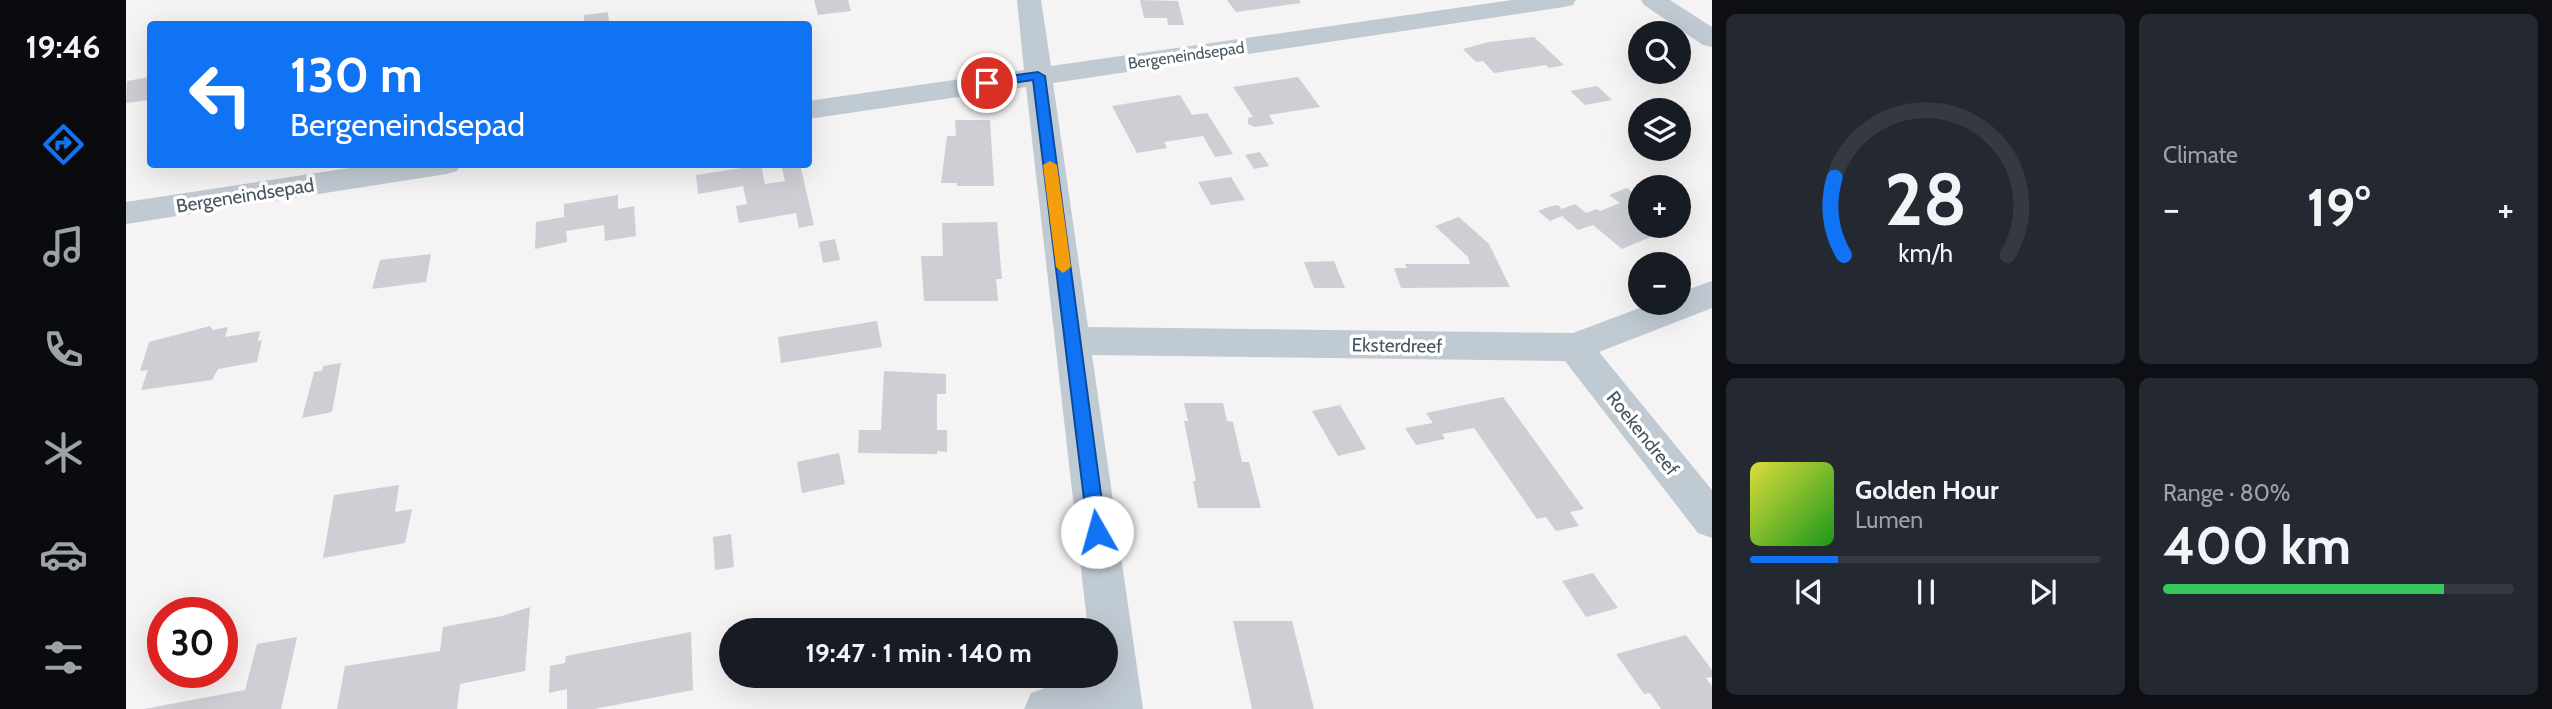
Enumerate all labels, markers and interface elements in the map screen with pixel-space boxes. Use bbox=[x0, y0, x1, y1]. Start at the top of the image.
map controls bbox=[1628, 21, 1691, 315]
button: search bbox=[1628, 21, 1691, 84]
text: 19:46 bbox=[26, 27, 100, 66]
street label: Bergeneindsepad bbox=[1127, 38, 1246, 73]
text: 130 m bbox=[290, 45, 423, 104]
icon: left bbox=[175, 49, 266, 140]
pin bbox=[957, 53, 1017, 113]
icon: arrive bbox=[968, 64, 1006, 102]
button: layers bbox=[1628, 98, 1691, 161]
text: Bergeneindsepad bbox=[290, 105, 525, 144]
icon: directions bbox=[39, 120, 88, 169]
text: Climate bbox=[2163, 141, 2238, 169]
text: 28 bbox=[1884, 155, 1967, 243]
street label: Bergeneindsepad bbox=[174, 173, 316, 218]
button: + bbox=[1628, 175, 1691, 238]
text: 19° bbox=[2307, 176, 2370, 239]
text: − bbox=[2163, 185, 2180, 232]
text: + bbox=[2497, 185, 2514, 232]
icon: music bbox=[39, 222, 88, 271]
text: km/h bbox=[1898, 238, 1953, 268]
button: − bbox=[1628, 252, 1691, 315]
icon: phone bbox=[39, 325, 88, 374]
street label: Eksterdreef bbox=[1351, 333, 1443, 358]
street label: Roekendreef bbox=[1602, 387, 1684, 481]
icon: climate bbox=[39, 428, 88, 477]
text: Golden Hour bbox=[1855, 474, 1998, 506]
text: Range · 80% bbox=[2163, 479, 2290, 507]
position arrow bbox=[1060, 495, 1134, 569]
text: Lumen bbox=[1855, 506, 1923, 534]
text: 400 km bbox=[2163, 514, 2351, 577]
icon: car bbox=[39, 530, 88, 579]
icon: previous bbox=[1790, 573, 1828, 611]
icon: pause bbox=[1907, 573, 1945, 611]
icon: next bbox=[2024, 573, 2062, 611]
speed limit sign: 30 bbox=[147, 597, 238, 688]
icon: filters bbox=[39, 633, 88, 682]
text: 19:47 · 1 min · 140 m bbox=[805, 637, 1032, 669]

